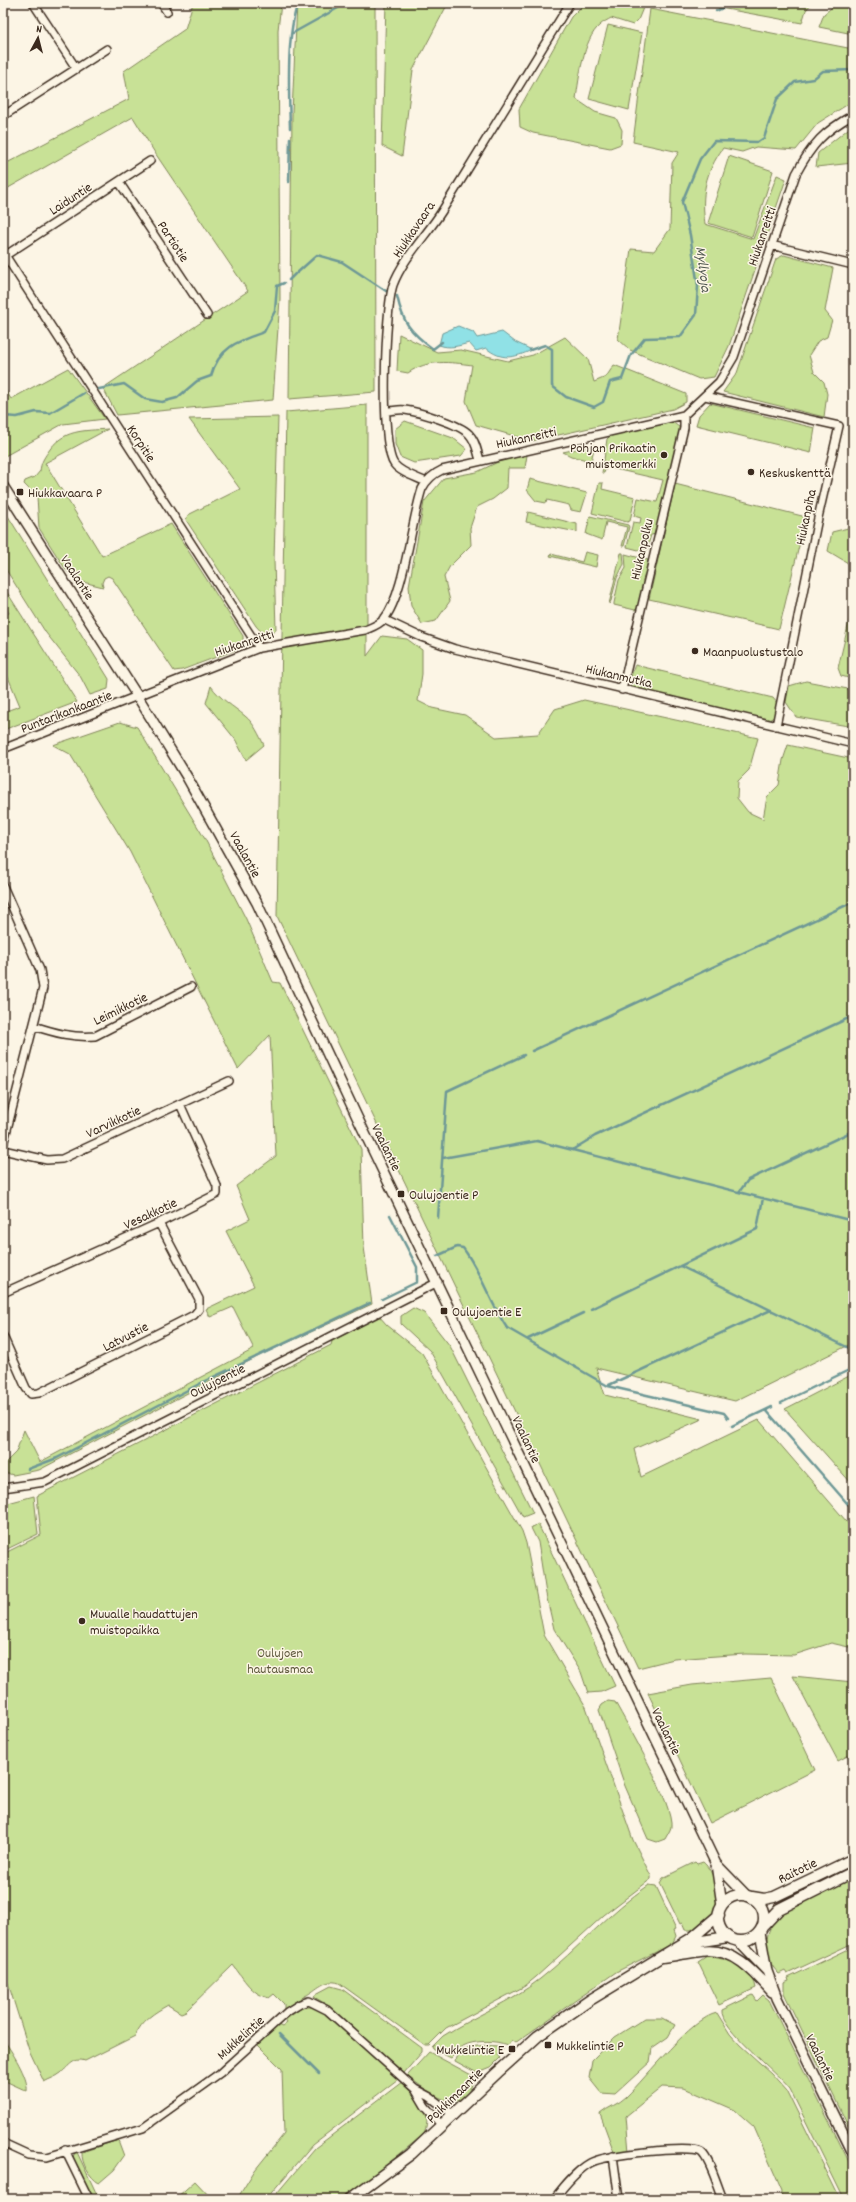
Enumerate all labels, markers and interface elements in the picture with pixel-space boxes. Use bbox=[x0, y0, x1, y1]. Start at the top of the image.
north arrow bbox=[18, 18, 58, 58]
text: N bbox=[35, 22, 43, 38]
street label: Laiduntie bbox=[46, 178, 97, 221]
street label: Hiukkavaara bbox=[388, 197, 441, 262]
street label: Hiukanreitti bbox=[743, 204, 782, 269]
street label: Partiotie bbox=[151, 217, 193, 267]
water label: Myllyoja bbox=[688, 245, 716, 294]
street label: Korpitie bbox=[121, 422, 160, 467]
street label: Hiukanreitti bbox=[494, 423, 559, 455]
place label: Pohjan Prikaatin muistomerkki bbox=[570, 439, 656, 475]
marker: Pohjan Prikaatin muistomerkki bbox=[659, 450, 669, 460]
place label: Keskuskenttä bbox=[759, 464, 831, 484]
marker: Keskuskenttä bbox=[746, 467, 756, 477]
place label: Hiukkavaara P bbox=[28, 484, 102, 504]
marker: Hiukkavaara P bbox=[15, 487, 25, 497]
street label: Hiukanpiha bbox=[791, 487, 823, 547]
street label: Hiukanpolku bbox=[626, 517, 660, 582]
street label: Vaalantie bbox=[54, 552, 98, 605]
street label: Hiukanreitti bbox=[212, 625, 277, 663]
place label: Maanpuolustustalo bbox=[703, 643, 803, 663]
marker: Maanpuolustustalo bbox=[690, 646, 700, 656]
street label: Hiukanmutka bbox=[583, 660, 654, 694]
street label: Puntarikankaantie bbox=[18, 686, 115, 739]
street label: Vaalantie bbox=[223, 828, 265, 882]
street label: Leimikkotie bbox=[90, 988, 151, 1032]
street label: Varvikkotie bbox=[83, 1101, 145, 1144]
street label: Vaalantie bbox=[365, 1121, 405, 1175]
place label: Oulujoentie P bbox=[409, 1186, 478, 1206]
marker: Oulujoentie P bbox=[396, 1189, 406, 1199]
street label: Vesakkotie bbox=[121, 1194, 181, 1236]
place label: Oulujoentie E bbox=[452, 1303, 522, 1323]
marker: Oulujoentie E bbox=[439, 1306, 449, 1316]
street label: Latvustie bbox=[99, 1318, 152, 1358]
street label: Oulujoentie bbox=[187, 1359, 249, 1404]
street label: Vaalantie bbox=[506, 1413, 545, 1467]
place label: Muualle haudattujen muistopaikka bbox=[90, 1605, 198, 1641]
marker: Muualle haudattujen muistopaikka bbox=[77, 1616, 87, 1626]
park label: Oulujoen hautausmaa bbox=[247, 1644, 313, 1680]
street label: Vaalantie bbox=[645, 1705, 685, 1759]
street label: Raitotie bbox=[775, 1854, 821, 1890]
street label: Mukkelintie bbox=[213, 2012, 270, 2065]
street label: Vaalantie bbox=[799, 2031, 839, 2085]
place label: Mukkelintie P bbox=[556, 2037, 624, 2057]
marker: Mukkelintie P bbox=[543, 2040, 553, 2050]
place label: Mukkelintie E bbox=[436, 2041, 505, 2061]
marker: Mukkelintie E bbox=[507, 2044, 517, 2054]
street label: Poikkimaantie bbox=[422, 2064, 488, 2129]

